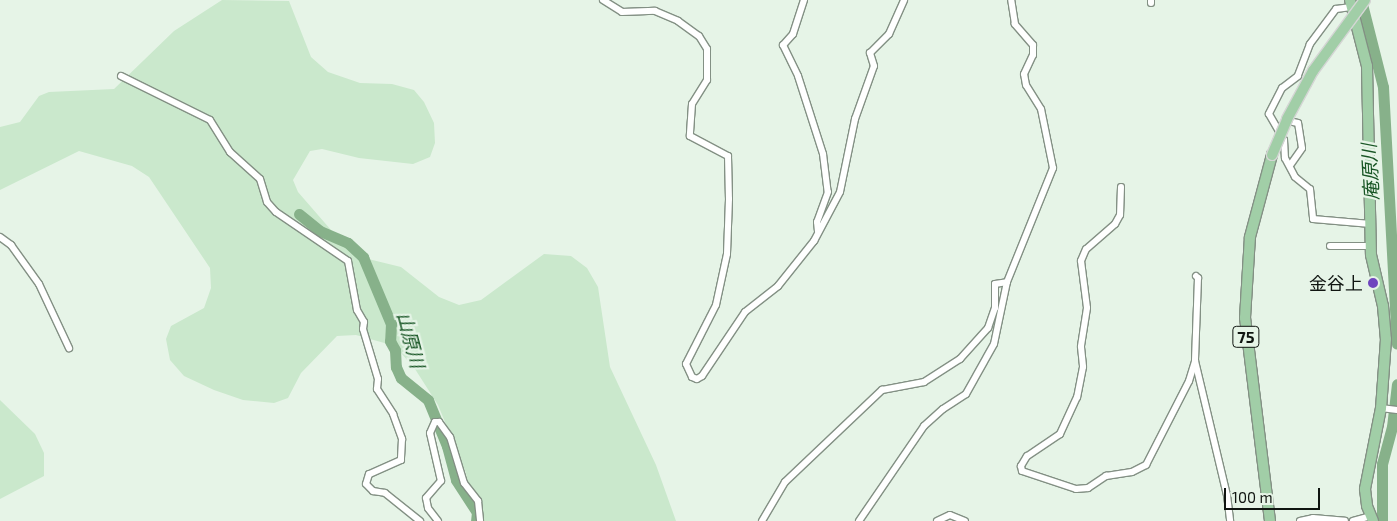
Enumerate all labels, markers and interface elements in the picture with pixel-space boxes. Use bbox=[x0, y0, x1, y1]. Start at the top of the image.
water label: 庵原川 bbox=[1357, 143, 1383, 201]
place label: 金谷上 bbox=[1309, 272, 1363, 294]
marker: 金谷上 bbox=[1367, 277, 1379, 289]
water label: 山原川 bbox=[393, 310, 429, 370]
road number: 75 bbox=[1232, 324, 1260, 351]
scale bar bbox=[1227, 478, 1323, 510]
text: 100 m bbox=[1232, 488, 1273, 506]

